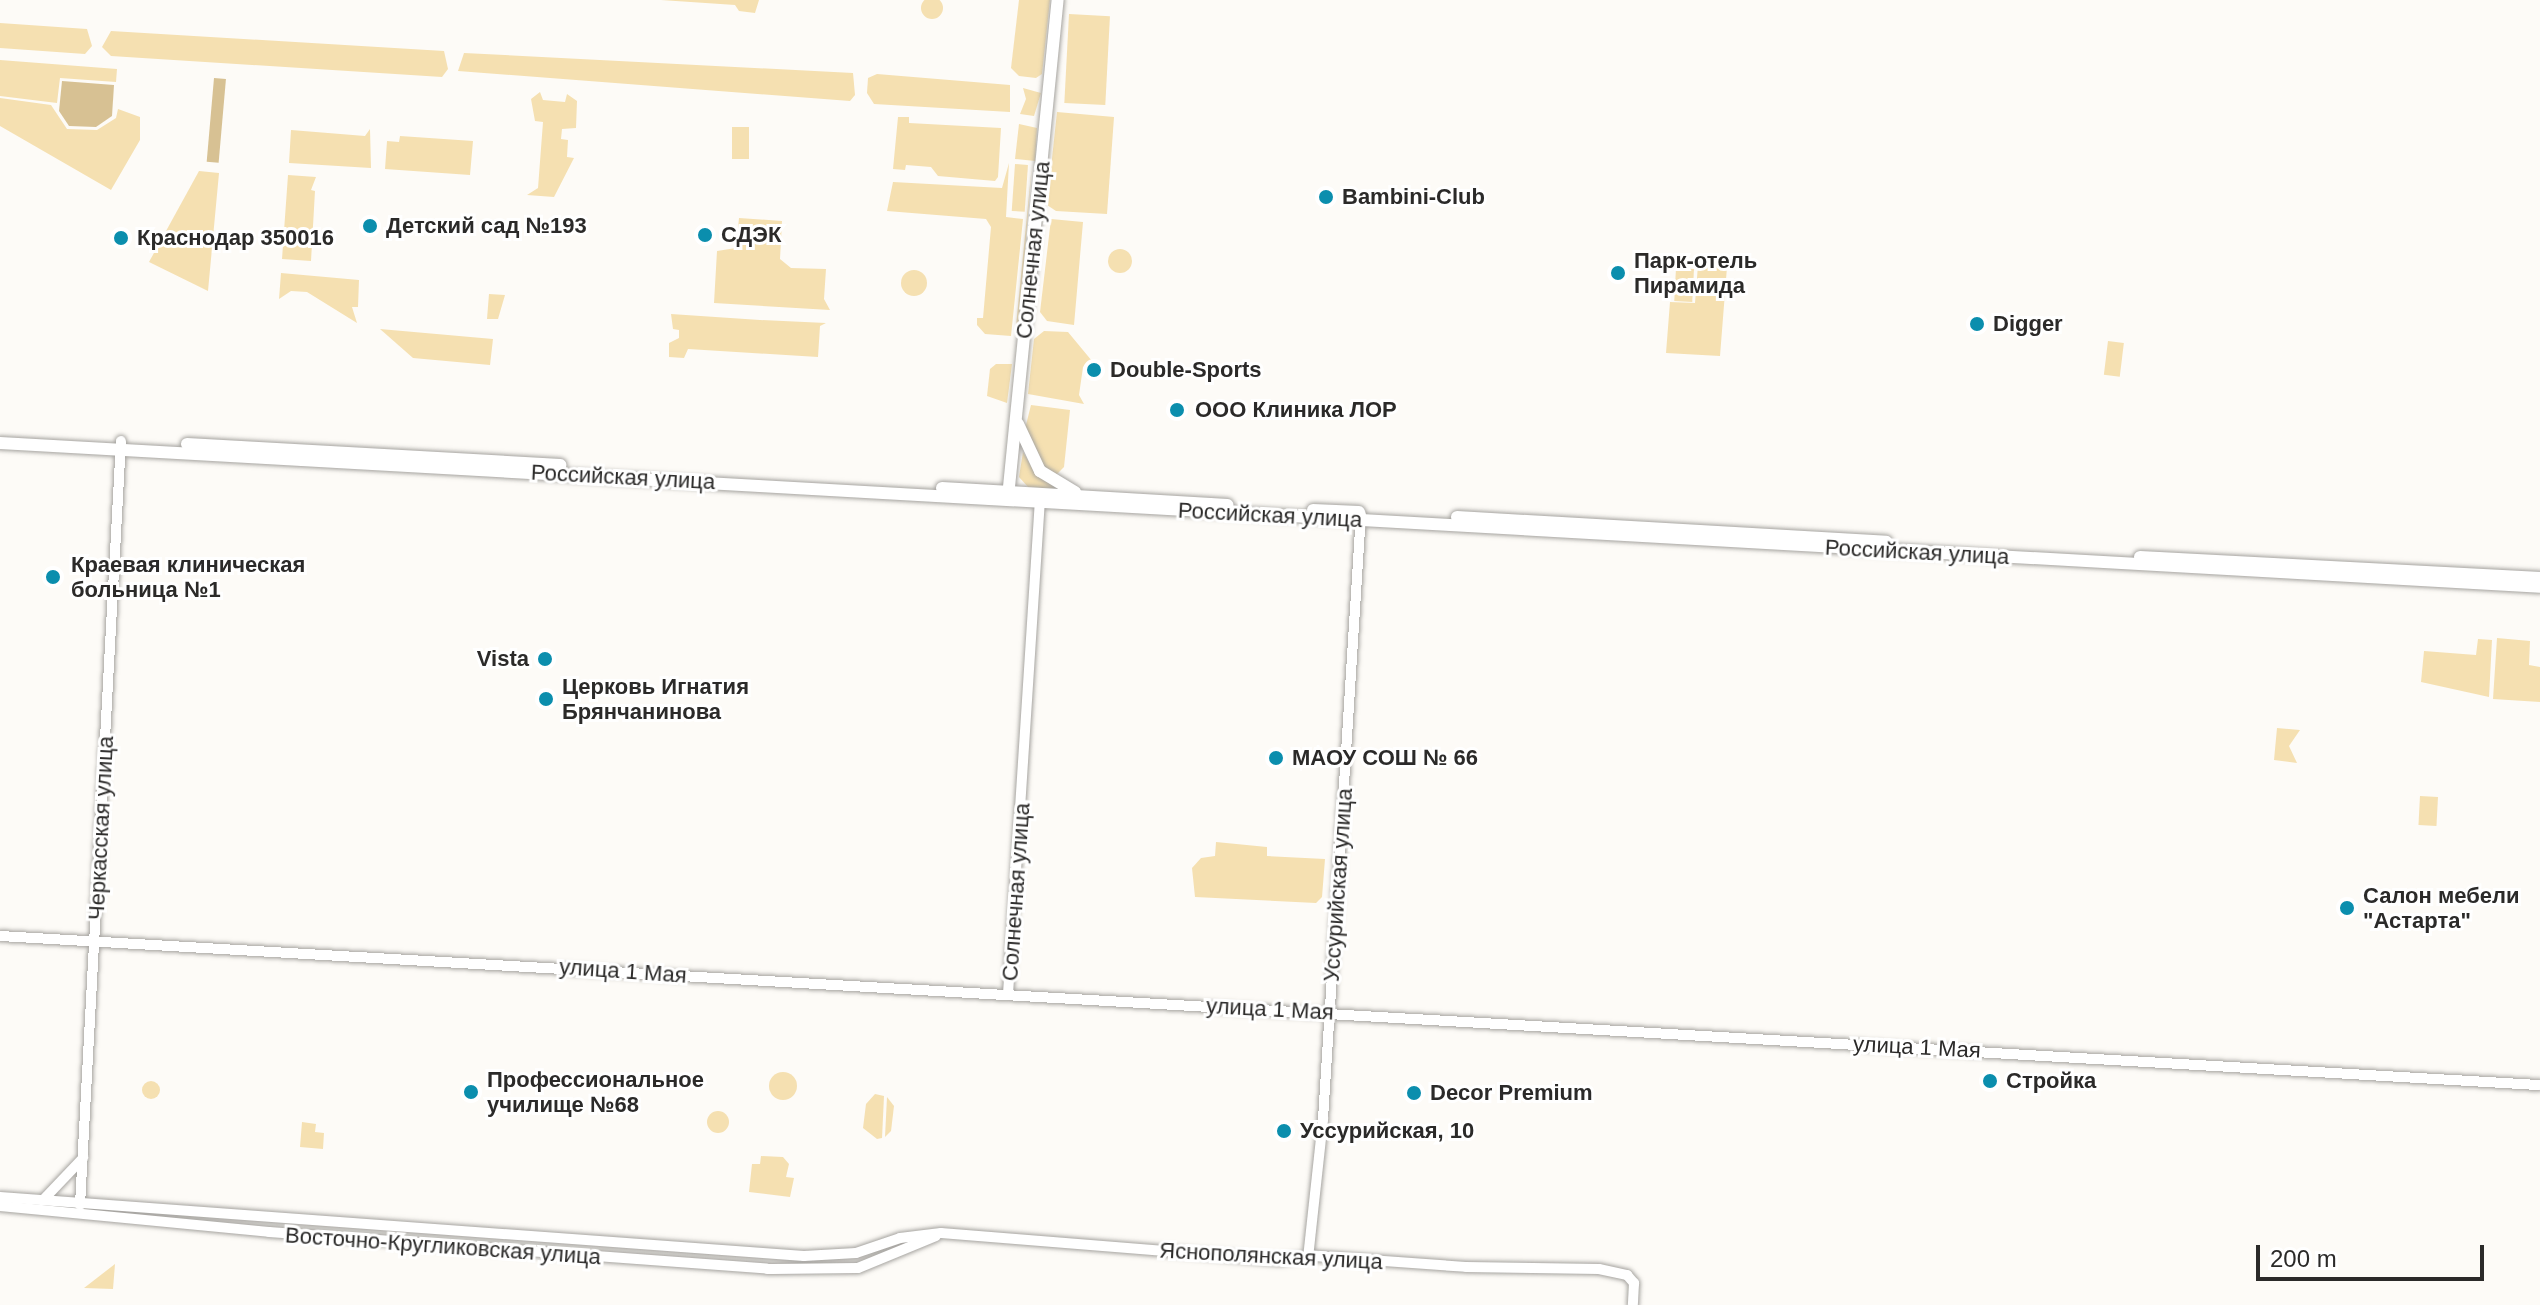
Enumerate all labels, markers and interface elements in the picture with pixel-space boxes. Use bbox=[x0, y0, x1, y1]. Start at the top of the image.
street label: Солнечная улица bbox=[1011, 160, 1055, 340]
place label: Bambini-Club bbox=[1342, 184, 1485, 210]
marker: Bambini-Club bbox=[1317, 188, 1335, 206]
place label: Детский сад №193 bbox=[386, 213, 587, 239]
marker: Детский сад №193 bbox=[361, 217, 379, 235]
place label: СДЭК bbox=[721, 222, 781, 248]
place label: Краснодар 350016 bbox=[137, 225, 334, 251]
marker: СДЭК bbox=[696, 226, 714, 244]
marker: Краснодар 350016 bbox=[112, 229, 130, 247]
place label: Парк-отель Пирамида bbox=[1634, 247, 1757, 298]
marker: Парк-отель Пирамида bbox=[1609, 264, 1627, 282]
place label: Digger bbox=[1993, 311, 2063, 337]
marker: Digger bbox=[1968, 315, 1986, 333]
place label: Double-Sports bbox=[1110, 357, 1262, 383]
marker: Double-Sports bbox=[1085, 361, 1103, 379]
place label: ООО Клиника ЛОР bbox=[1195, 397, 1397, 423]
marker: ООО Клиника ЛОР bbox=[1166, 399, 1188, 421]
street label: Российская улица bbox=[530, 459, 716, 495]
street label: Российская улица bbox=[1177, 497, 1363, 533]
street label: Российская улица bbox=[1824, 534, 2010, 570]
place label: Краевая клиническая больница №1 bbox=[71, 551, 305, 602]
marker: Краевая клиническая больница №1 bbox=[42, 566, 64, 588]
place label: Vista bbox=[477, 646, 529, 672]
marker: Vista bbox=[536, 650, 554, 668]
place label: Церковь Игнатия Брянчанинова bbox=[562, 673, 749, 724]
marker: Церковь Игнатия Брянчанинова bbox=[537, 690, 555, 708]
street label: Черкасская улица bbox=[83, 735, 119, 921]
place label: МАОУ СОШ № 66 bbox=[1292, 745, 1478, 771]
marker: МАОУ СОШ № 66 bbox=[1267, 749, 1285, 767]
street label: Уссурийская улица bbox=[1318, 787, 1358, 983]
street label: Солнечная улица bbox=[997, 802, 1035, 982]
place label: Салон мебели "Астарта" bbox=[2363, 882, 2519, 934]
marker: Салон мебели "Астарта" bbox=[2338, 899, 2356, 917]
street label: улица 1 Мая bbox=[558, 953, 688, 989]
street label: улица 1 Мая bbox=[1206, 992, 1334, 1026]
street label: улица 1 Мая bbox=[1853, 1030, 1981, 1064]
place label: Профессиональное училище №68 bbox=[487, 1066, 704, 1118]
place label: Стройка bbox=[2006, 1068, 2096, 1094]
marker: Стройка bbox=[1981, 1072, 1999, 1090]
place label: Decor Premium bbox=[1430, 1080, 1593, 1106]
marker: Профессиональное училище №68 bbox=[462, 1083, 480, 1101]
marker: Decor Premium bbox=[1405, 1084, 1423, 1102]
place label: Уссурийская, 10 bbox=[1300, 1118, 1474, 1144]
marker: Уссурийская, 10 bbox=[1275, 1122, 1293, 1140]
street label: Восточно-Кругликовская улица bbox=[284, 1222, 602, 1270]
scale bar bbox=[2260, 1229, 2488, 1279]
street label: Яснополянская улица bbox=[1159, 1237, 1383, 1275]
text: 200 m bbox=[2270, 1245, 2337, 1272]

